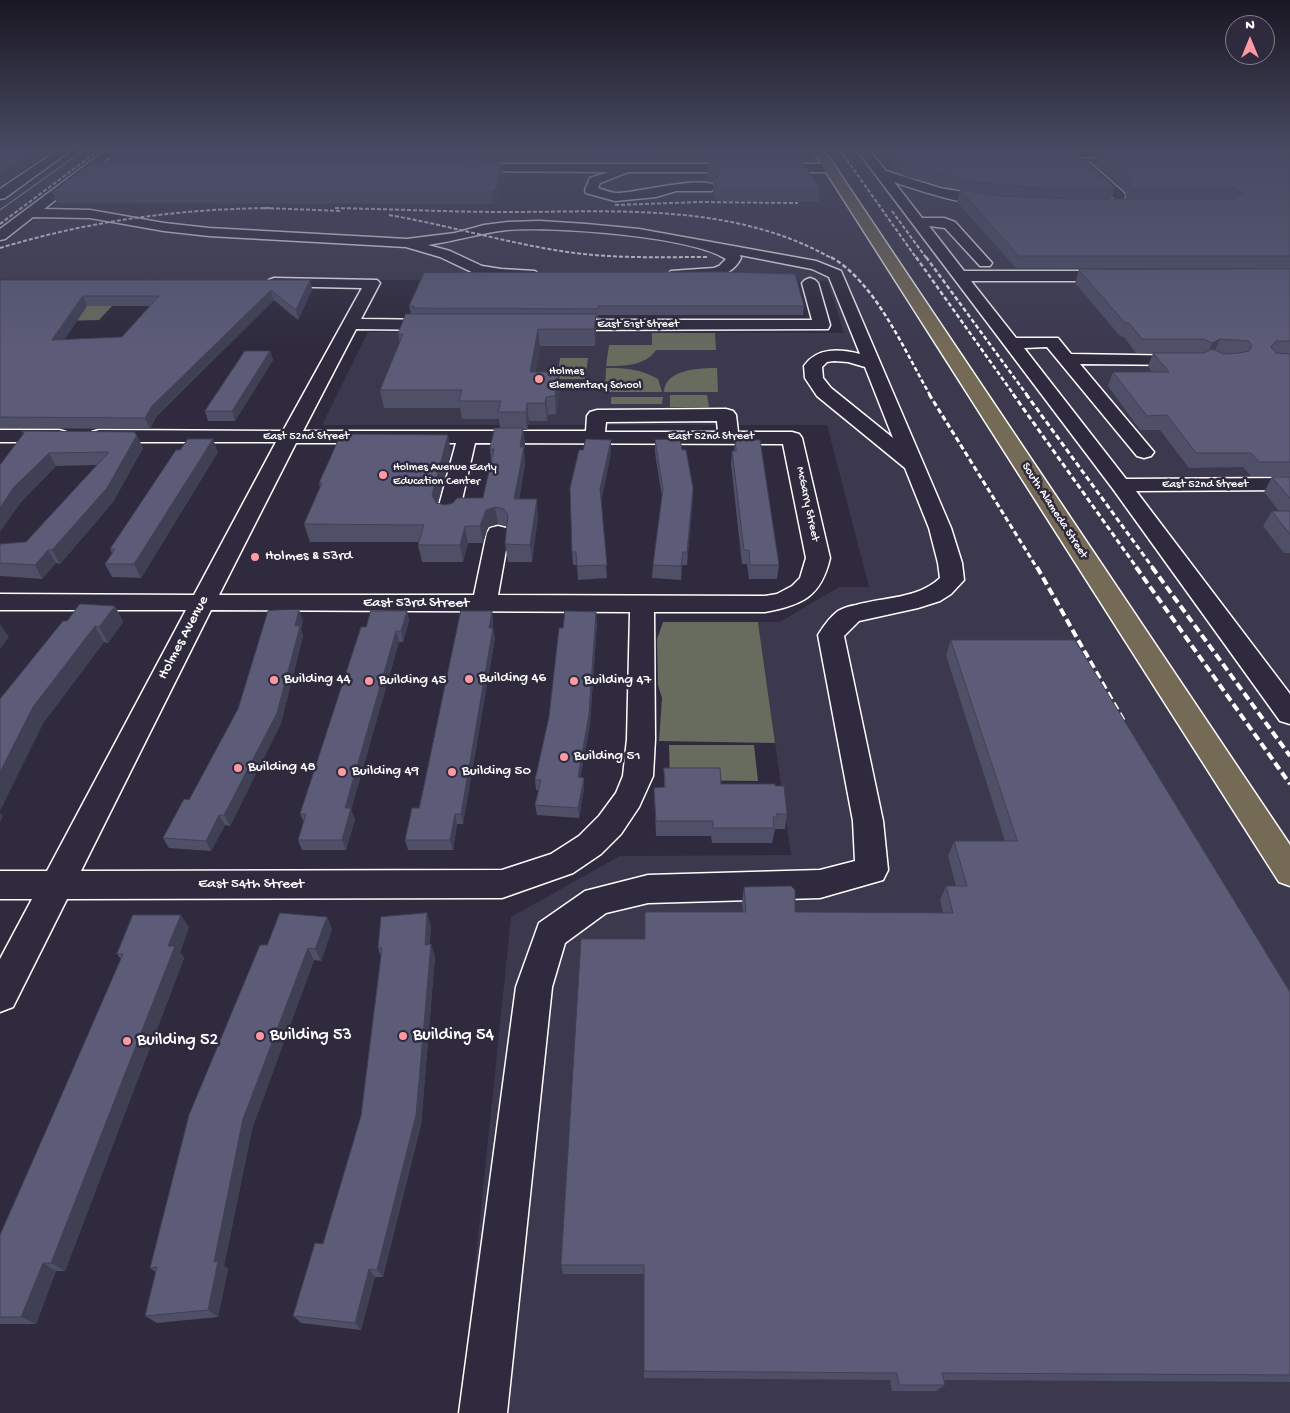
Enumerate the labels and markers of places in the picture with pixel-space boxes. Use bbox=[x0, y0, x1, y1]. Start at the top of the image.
place label: Holmes Elementary School bbox=[549, 365, 641, 393]
marker: Holmes Elementary School bbox=[533, 373, 545, 385]
place label: Holmes Avenue Early Education Center bbox=[393, 461, 497, 489]
marker: Holmes Avenue Early Education Center bbox=[377, 469, 389, 481]
place label: Holmes & 53rd bbox=[265, 548, 352, 566]
marker: Holmes & 53rd bbox=[249, 551, 261, 563]
place label: Building 46 bbox=[479, 670, 546, 688]
place label: Building 44 bbox=[284, 671, 351, 689]
place label: Building 45 bbox=[379, 672, 446, 690]
place label: Building 47 bbox=[584, 672, 651, 690]
marker: Building 46 bbox=[463, 673, 475, 685]
marker: Building 44 bbox=[268, 674, 280, 686]
marker: Building 45 bbox=[363, 675, 375, 687]
marker: Building 47 bbox=[568, 675, 580, 687]
place label: Building 51 bbox=[574, 748, 640, 766]
marker: Building 51 bbox=[558, 751, 570, 763]
place label: Building 48 bbox=[248, 759, 316, 777]
marker: Building 48 bbox=[232, 762, 244, 774]
place label: Building 49 bbox=[352, 763, 419, 781]
place label: Building 50 bbox=[462, 763, 531, 781]
marker: Building 49 bbox=[336, 766, 348, 778]
marker: Building 50 bbox=[446, 766, 458, 778]
place label: Building 53 bbox=[270, 1025, 352, 1047]
place label: Building 54 bbox=[413, 1025, 494, 1047]
place label: Building 52 bbox=[137, 1030, 218, 1052]
marker: Building 53 bbox=[254, 1030, 266, 1042]
marker: Building 54 bbox=[397, 1030, 409, 1042]
marker: Building 52 bbox=[121, 1035, 133, 1047]

